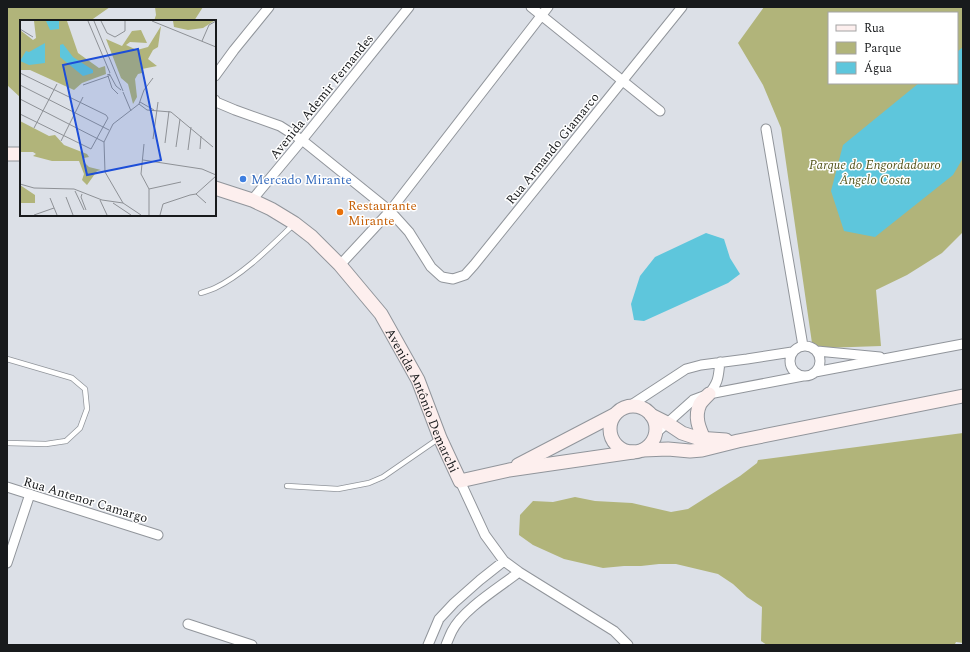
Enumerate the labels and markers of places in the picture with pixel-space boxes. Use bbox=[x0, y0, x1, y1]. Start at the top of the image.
place label: Mercado Mirante bbox=[251, 170, 352, 190]
marker: Mercado Mirante bbox=[238, 174, 248, 184]
place label: Restaurante Mirante bbox=[348, 196, 417, 231]
marker: Restaurante Mirante bbox=[335, 207, 345, 217]

